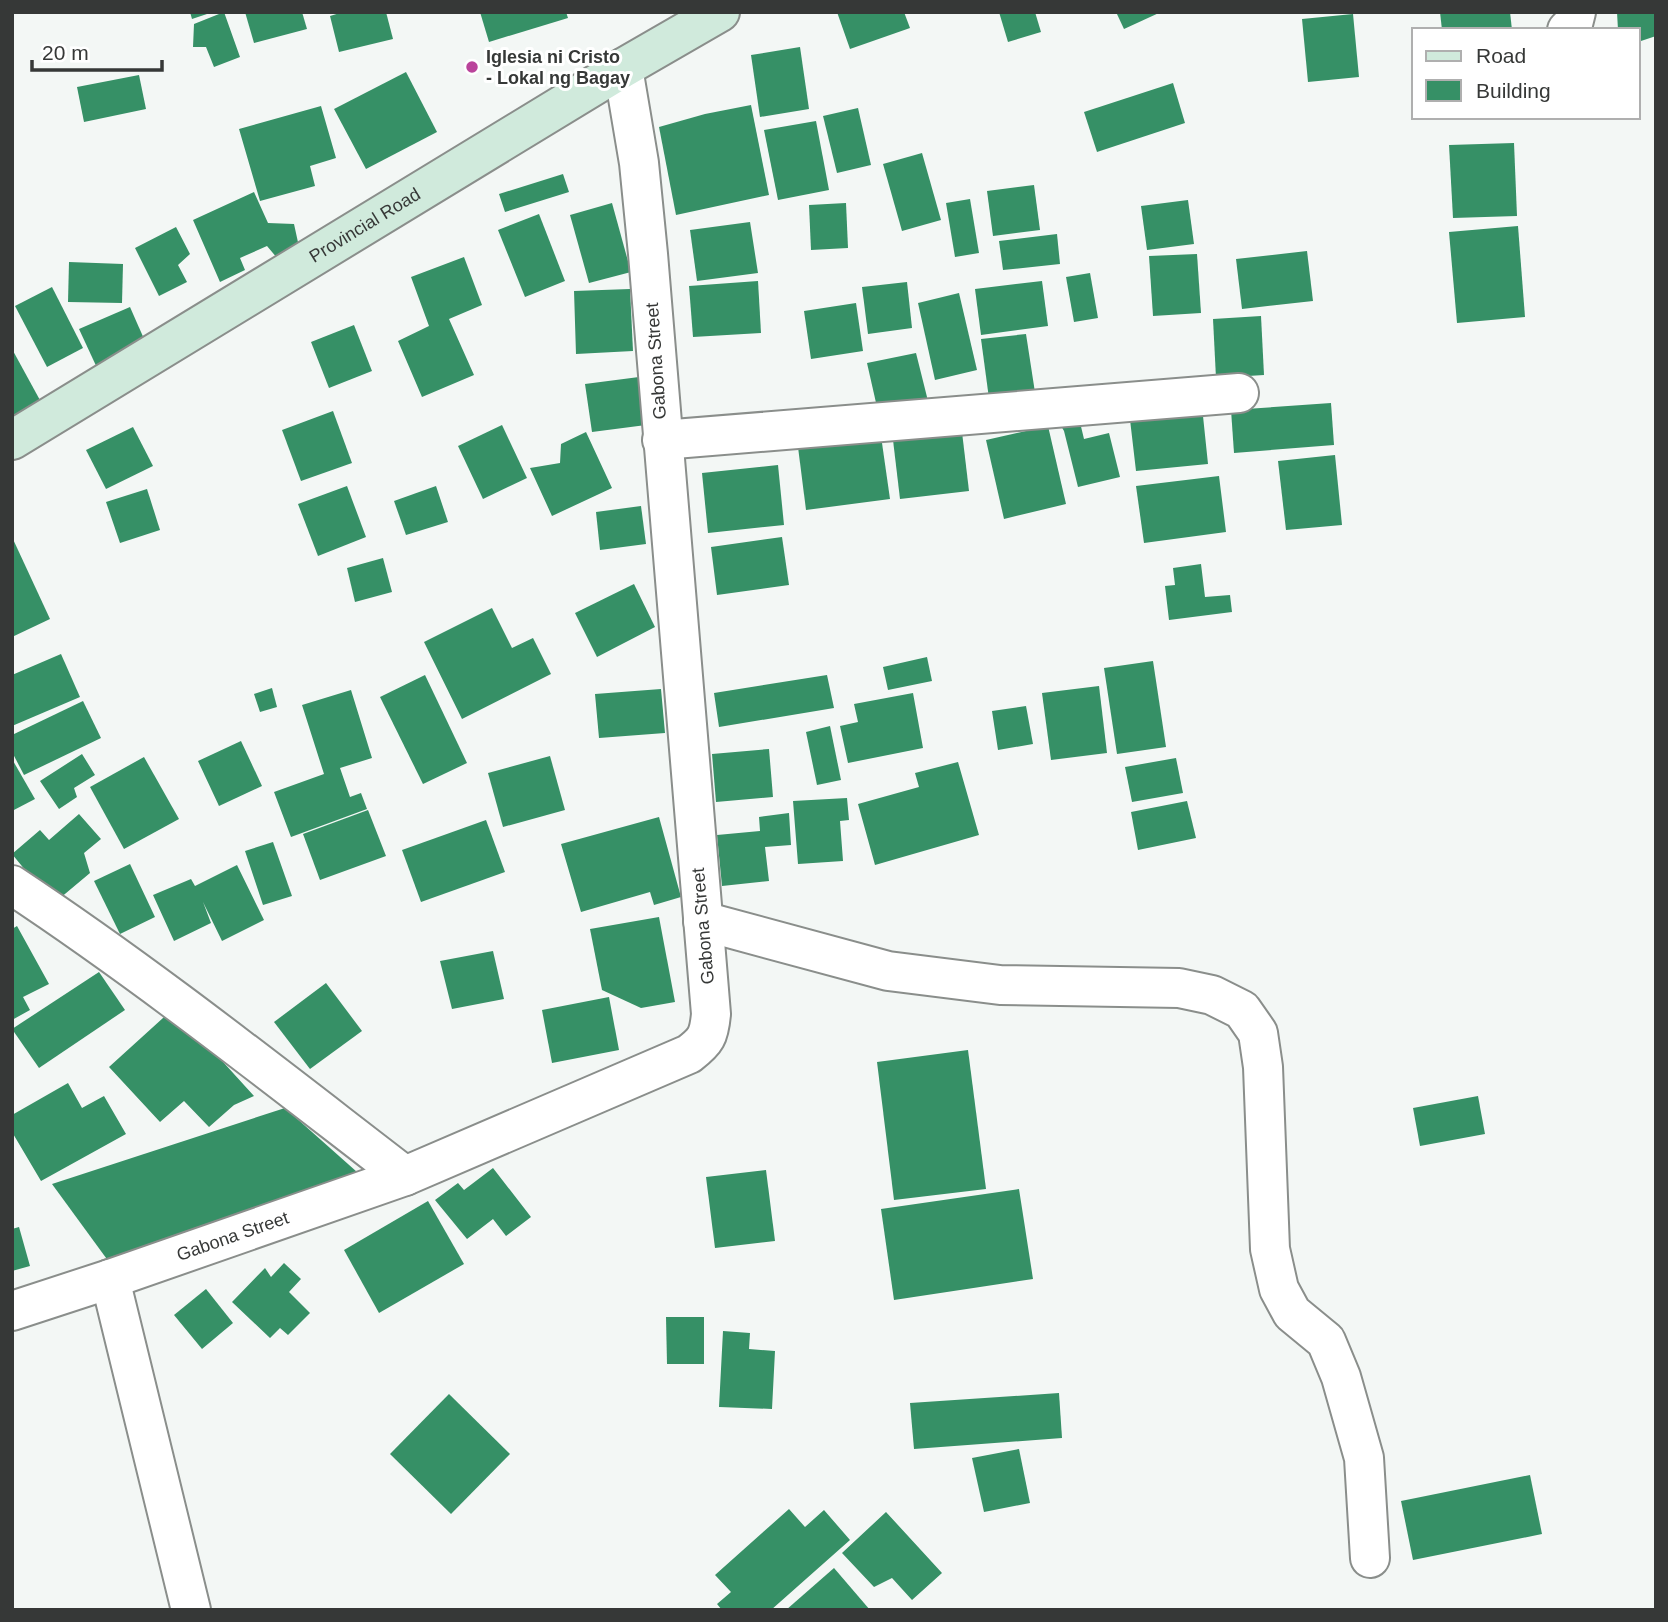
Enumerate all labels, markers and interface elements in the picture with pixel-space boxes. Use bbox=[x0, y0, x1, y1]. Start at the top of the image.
scale bar bbox=[32, 28, 161, 72]
legend bbox=[1412, 28, 1640, 119]
text: 20 m bbox=[42, 41, 89, 64]
text: Road bbox=[1476, 44, 1526, 67]
place label: Iglesia ni Cristo - Lokal ng Bagay bbox=[486, 47, 630, 88]
marker: Iglesia ni Cristo - Lokal ng Bagay bbox=[464, 59, 480, 75]
text: Building bbox=[1476, 79, 1551, 102]
street label: Provincial Road bbox=[306, 184, 424, 267]
street label: Gabona Street bbox=[642, 302, 670, 420]
street label: Gabona Street bbox=[688, 867, 718, 985]
street label: Gabona Street bbox=[174, 1207, 291, 1265]

